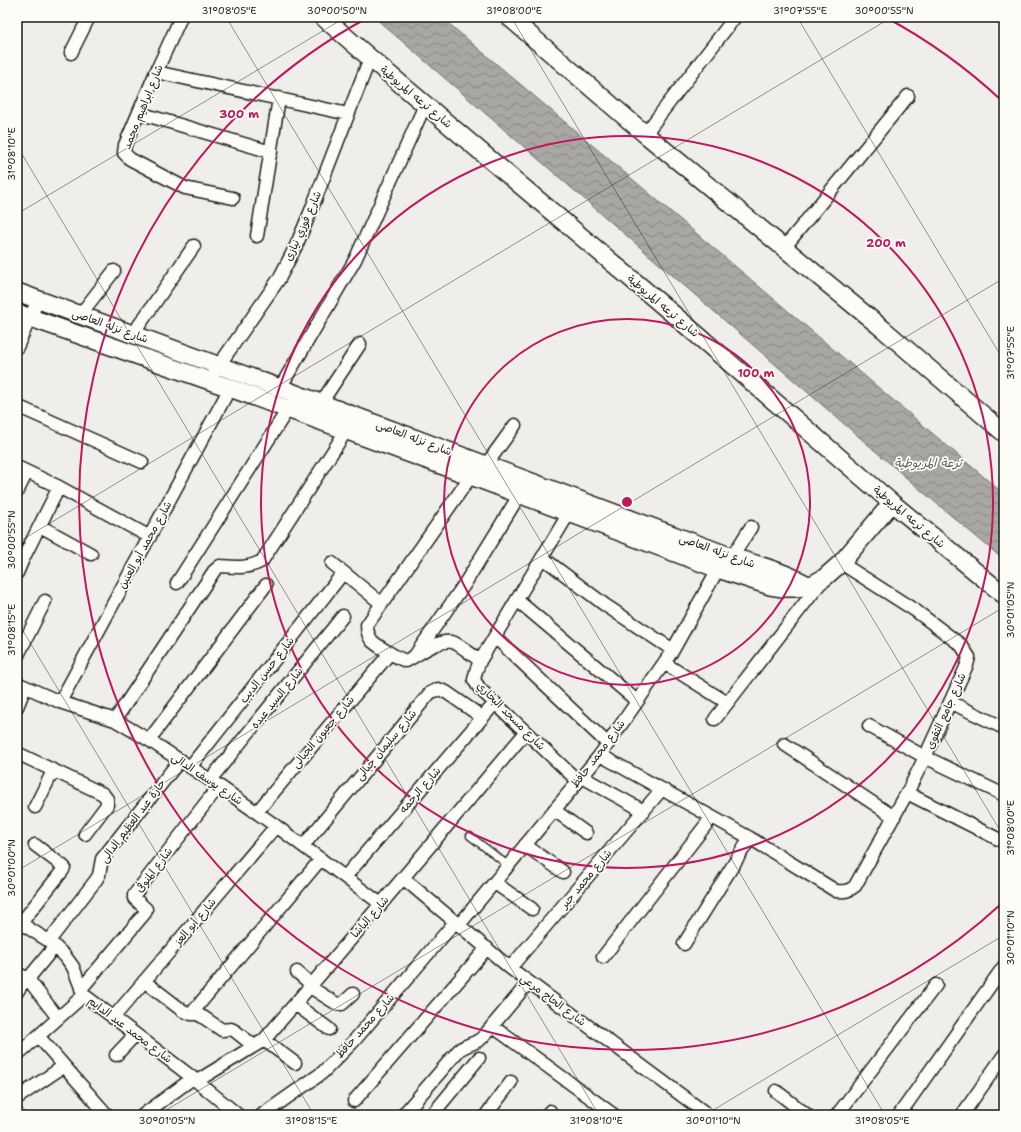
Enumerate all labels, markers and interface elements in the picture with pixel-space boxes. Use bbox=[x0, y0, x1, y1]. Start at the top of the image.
text: 31°08'05"E bbox=[202, 4, 257, 17]
text: 30°00'50"N bbox=[307, 4, 367, 17]
text: 31°08'00"E bbox=[486, 4, 542, 17]
text: 31°07'55"E bbox=[773, 4, 827, 17]
text: 30°00'55"N bbox=[854, 4, 914, 17]
street label: شارع ابراهيم محمد bbox=[119, 63, 168, 152]
street label: شارع ترعه المريوطية bbox=[376, 63, 455, 132]
text: 300 m bbox=[219, 106, 259, 122]
text: 31°08'10"E bbox=[5, 127, 18, 181]
street label: شارع فوزي نيازى bbox=[281, 189, 326, 264]
text: 200 m bbox=[866, 235, 906, 251]
street label: شارع ترعه المريوطية bbox=[623, 272, 702, 341]
street label: شارع نزله العاصى bbox=[70, 305, 150, 348]
text: 31°07'55"E bbox=[1004, 326, 1017, 380]
text: 100 m bbox=[738, 365, 775, 381]
street label: شارع نزله العاصى bbox=[374, 417, 454, 460]
water label: ترعة المريوطية bbox=[894, 455, 964, 471]
street label: شارع ترعه المريوطية bbox=[869, 483, 948, 552]
centre of rings bbox=[620, 495, 634, 509]
street label: شارع محمد أبو العنين bbox=[115, 499, 176, 592]
text: 30°00'55"N bbox=[5, 510, 18, 570]
street label: شارع نزله العاصى bbox=[677, 530, 757, 573]
text: 30°01'05"N bbox=[1004, 582, 1017, 638]
text: 31°08'15"E bbox=[5, 604, 18, 656]
street label: شارع حسن الديب bbox=[236, 634, 298, 707]
street label: شارع السيد عبده bbox=[247, 664, 307, 733]
street label: شارع جامع التقوى bbox=[922, 670, 970, 752]
street label: شارع مسجد البخاري bbox=[473, 678, 549, 754]
street label: شارع جعيون الجبالى bbox=[288, 693, 358, 772]
street label: شارع سليمان جبالى bbox=[352, 706, 421, 784]
street label: شارع محمد حافظ bbox=[567, 717, 629, 792]
street label: شارع يوسف الدالى bbox=[168, 750, 246, 809]
street label: شارع الرحمه bbox=[396, 763, 445, 817]
street label: حارة عبد العظيم الدالى bbox=[97, 776, 170, 866]
text: 31°08'00"E bbox=[1004, 800, 1017, 856]
text: 30°01'00"N bbox=[5, 839, 18, 897]
street label: شارع المنوفى bbox=[131, 844, 177, 896]
street label: شارع محمد جبر bbox=[556, 846, 616, 913]
street label: شارع الباشا bbox=[348, 893, 393, 942]
street label: شارع أبو العز bbox=[170, 895, 220, 951]
text: 30°01'10"N bbox=[1004, 910, 1017, 966]
street label: شارع الحاج مرعي bbox=[515, 970, 589, 1032]
street label: شارع محمد حافظ bbox=[332, 991, 399, 1062]
street label: شارع محمد عبد الدايم bbox=[84, 993, 175, 1067]
text: 30°01'05"N bbox=[139, 1114, 195, 1127]
text: 31°08'15"E bbox=[285, 1114, 337, 1127]
text: 31°08'10"E bbox=[569, 1114, 623, 1127]
text: 30°01'10"N bbox=[685, 1114, 741, 1127]
text: 31°08'05"E bbox=[855, 1114, 910, 1127]

